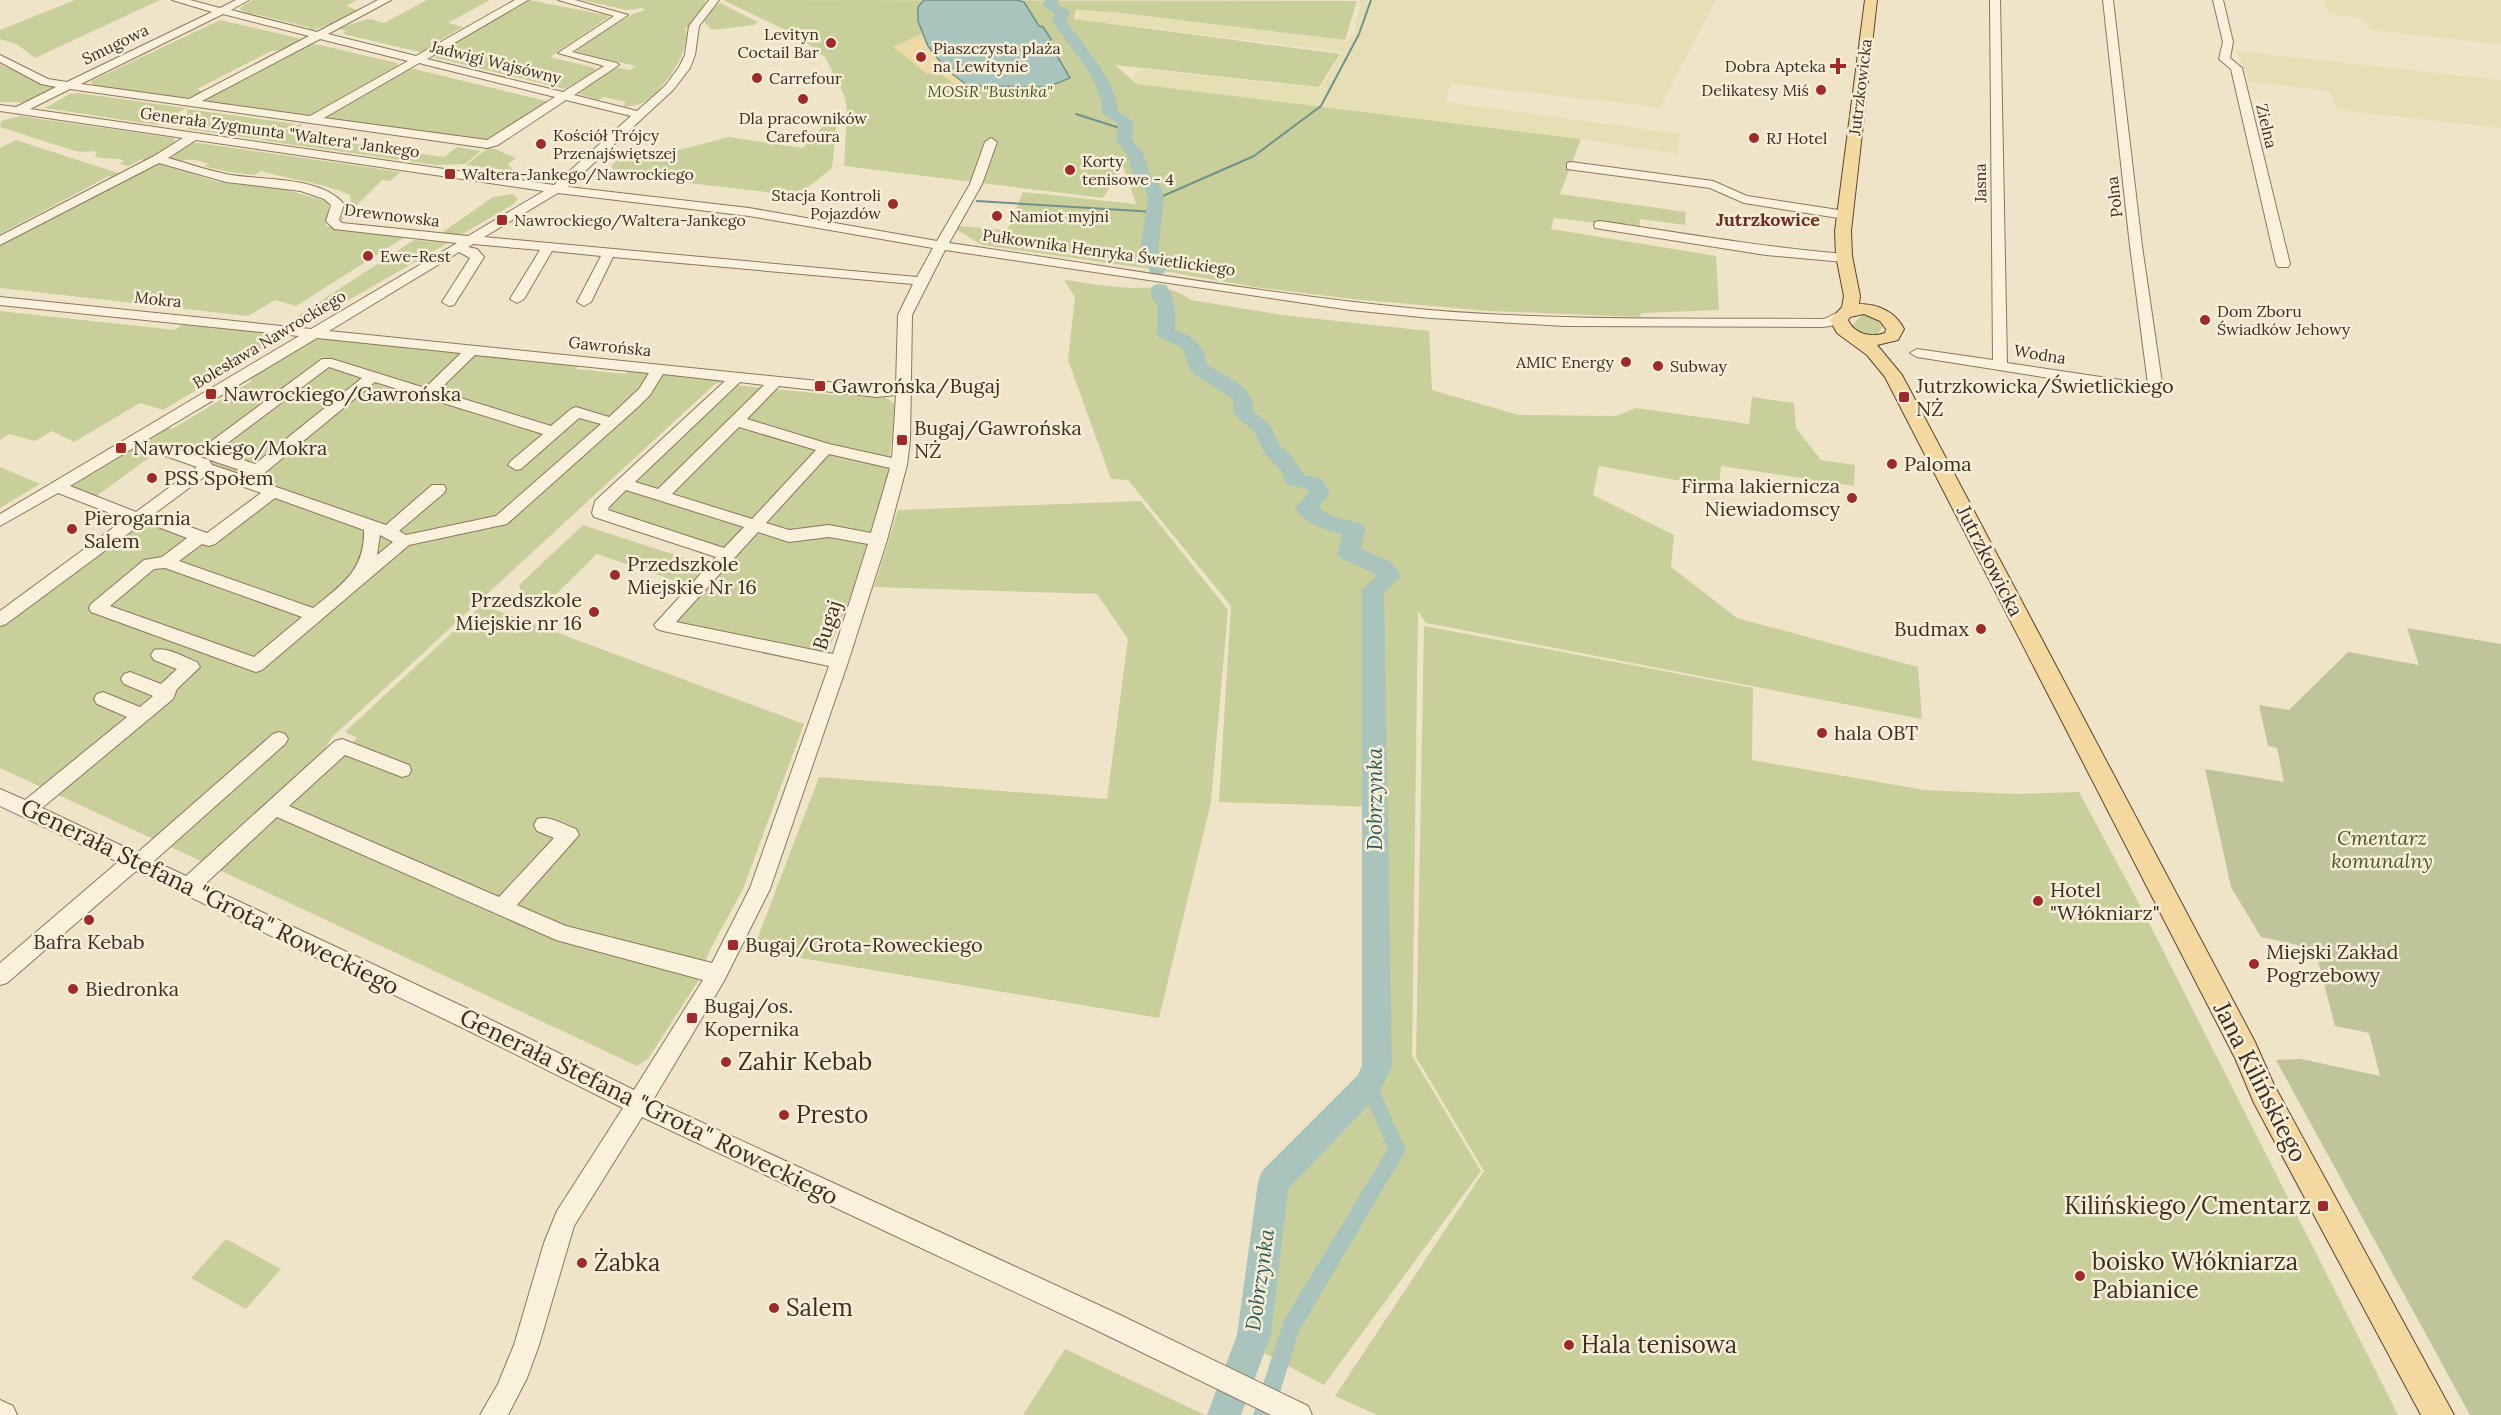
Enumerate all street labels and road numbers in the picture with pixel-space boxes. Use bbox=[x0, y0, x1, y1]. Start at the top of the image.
street label: Smugowa bbox=[78, 19, 152, 69]
street label: Jadwigi Wajsówny bbox=[428, 36, 564, 88]
street label: Jutrzkowicka bbox=[1844, 38, 1876, 137]
street label: Generała Zygmunta "Waltera" Jankego bbox=[139, 102, 421, 162]
street label: Zielna bbox=[2252, 102, 2282, 150]
street label: Jasna bbox=[1970, 163, 1990, 204]
street label: Polna bbox=[2102, 175, 2126, 219]
street label: Drewnowska bbox=[343, 199, 441, 231]
street label: Pułkownika Henryka Świetlickiego bbox=[981, 224, 1237, 280]
street label: Bolesława Nawrockiego bbox=[189, 285, 349, 393]
street label: Mokra bbox=[133, 287, 183, 311]
street label: Gawrońska bbox=[568, 332, 652, 360]
street label: Wodna bbox=[2013, 340, 2067, 368]
street label: Jutrzkowicka bbox=[1951, 500, 2029, 621]
street label: Bugaj bbox=[807, 597, 846, 653]
street label: Generała Stefana "Grota" Roweckiego bbox=[16, 791, 404, 1002]
street label: Jana Kilińskiego bbox=[2206, 995, 2314, 1167]
street label: Generała Stefana "Grota" Roweckiego bbox=[455, 1001, 843, 1212]

